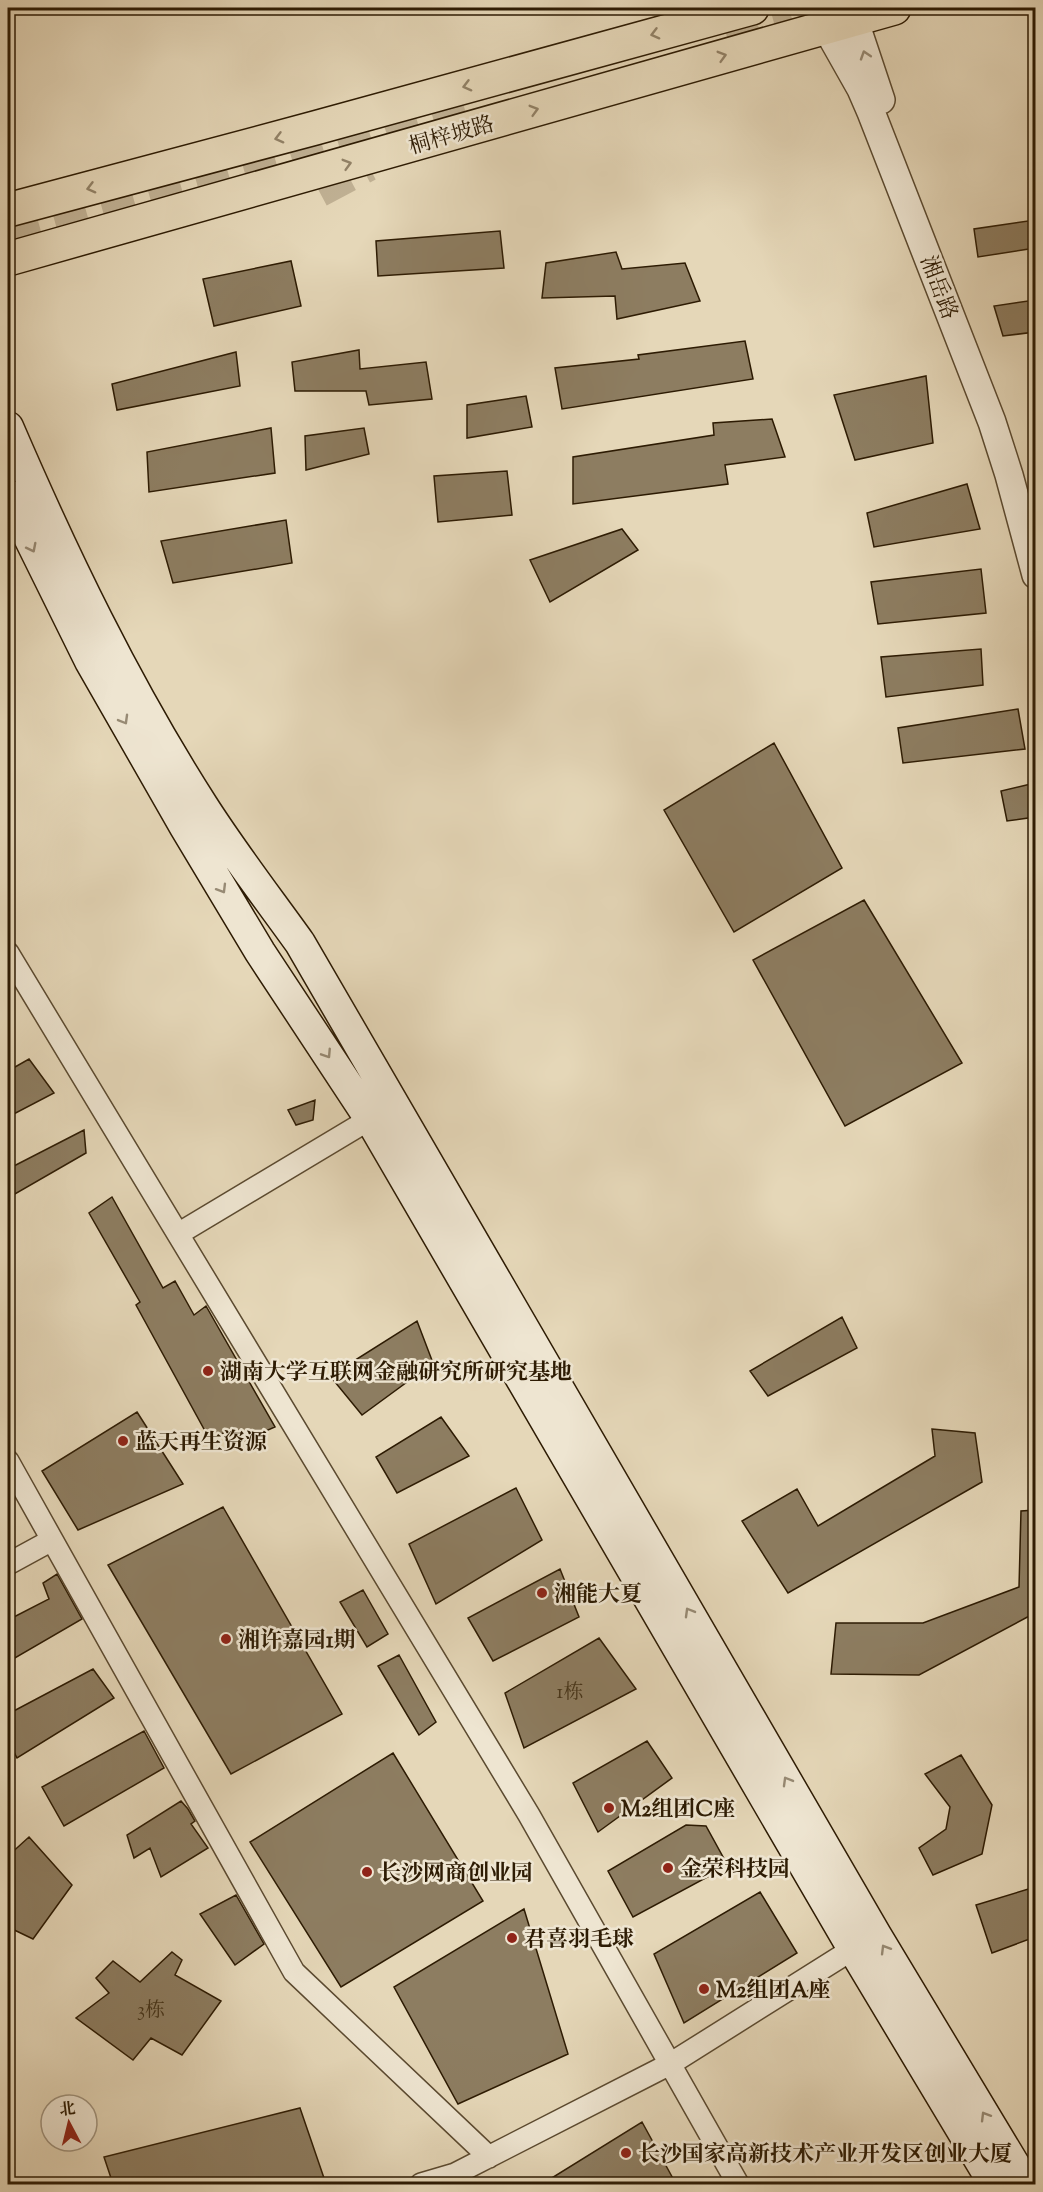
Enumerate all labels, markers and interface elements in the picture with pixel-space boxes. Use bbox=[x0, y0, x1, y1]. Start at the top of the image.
one-way arrow bbox=[650, 27, 661, 39]
one-way arrow bbox=[860, 50, 872, 61]
one-way arrow bbox=[717, 51, 727, 64]
one-way arrow bbox=[462, 79, 473, 91]
one-way arrow bbox=[528, 105, 539, 117]
street label: 桐梓坡路 bbox=[405, 109, 499, 164]
one-way arrow bbox=[274, 131, 285, 143]
one-way arrow bbox=[341, 159, 352, 171]
one-way arrow bbox=[86, 181, 97, 193]
street label: 湘岳路 bbox=[910, 252, 964, 325]
one-way arrow bbox=[25, 542, 37, 553]
one-way arrow bbox=[117, 714, 128, 725]
one-way arrow bbox=[215, 883, 227, 893]
one-way arrow bbox=[319, 1047, 330, 1058]
place label: 湖南大学互联网金融研究所研究基地 bbox=[220, 1358, 572, 1390]
marker: 湖南大学互联网金融研究所研究基地 bbox=[201, 1364, 215, 1378]
place label: 蓝天再生资源 bbox=[135, 1428, 267, 1460]
marker: 蓝天再生资源 bbox=[116, 1434, 130, 1448]
place label: 湘能大夏 bbox=[554, 1580, 642, 1612]
marker: 湘能大夏 bbox=[535, 1586, 549, 1600]
one-way arrow bbox=[684, 1608, 696, 1618]
place label: 湘许嘉园1期 bbox=[238, 1626, 355, 1658]
marker: 湘许嘉园1期 bbox=[219, 1632, 233, 1646]
house number: 1栋 bbox=[557, 1679, 583, 1708]
one-way arrow bbox=[782, 1777, 794, 1787]
place label: M2组团C座 bbox=[621, 1795, 735, 1827]
marker: M2组团C座 bbox=[602, 1801, 616, 1815]
place label: 金荣科技园 bbox=[680, 1855, 790, 1887]
place label: 长沙网商创业园 bbox=[379, 1859, 533, 1891]
marker: 金荣科技园 bbox=[661, 1861, 675, 1875]
marker: 长沙网商创业园 bbox=[360, 1865, 374, 1879]
place label: 君喜羽毛球 bbox=[524, 1925, 634, 1957]
marker: 君喜羽毛球 bbox=[505, 1931, 519, 1945]
one-way arrow bbox=[880, 1945, 892, 1955]
place label: M2组团A座 bbox=[716, 1976, 830, 2008]
marker: M2组团A座 bbox=[697, 1982, 711, 1996]
house number: 3栋 bbox=[137, 1997, 165, 2026]
north arrow bbox=[39, 2093, 99, 2153]
text: 北 bbox=[58, 2098, 77, 2123]
one-way arrow bbox=[981, 2112, 993, 2122]
place label: 长沙国家高新技术产业开发区创业大厦 bbox=[638, 2140, 1012, 2172]
marker: 长沙国家高新技术产业开发区创业大厦 bbox=[619, 2146, 633, 2160]

